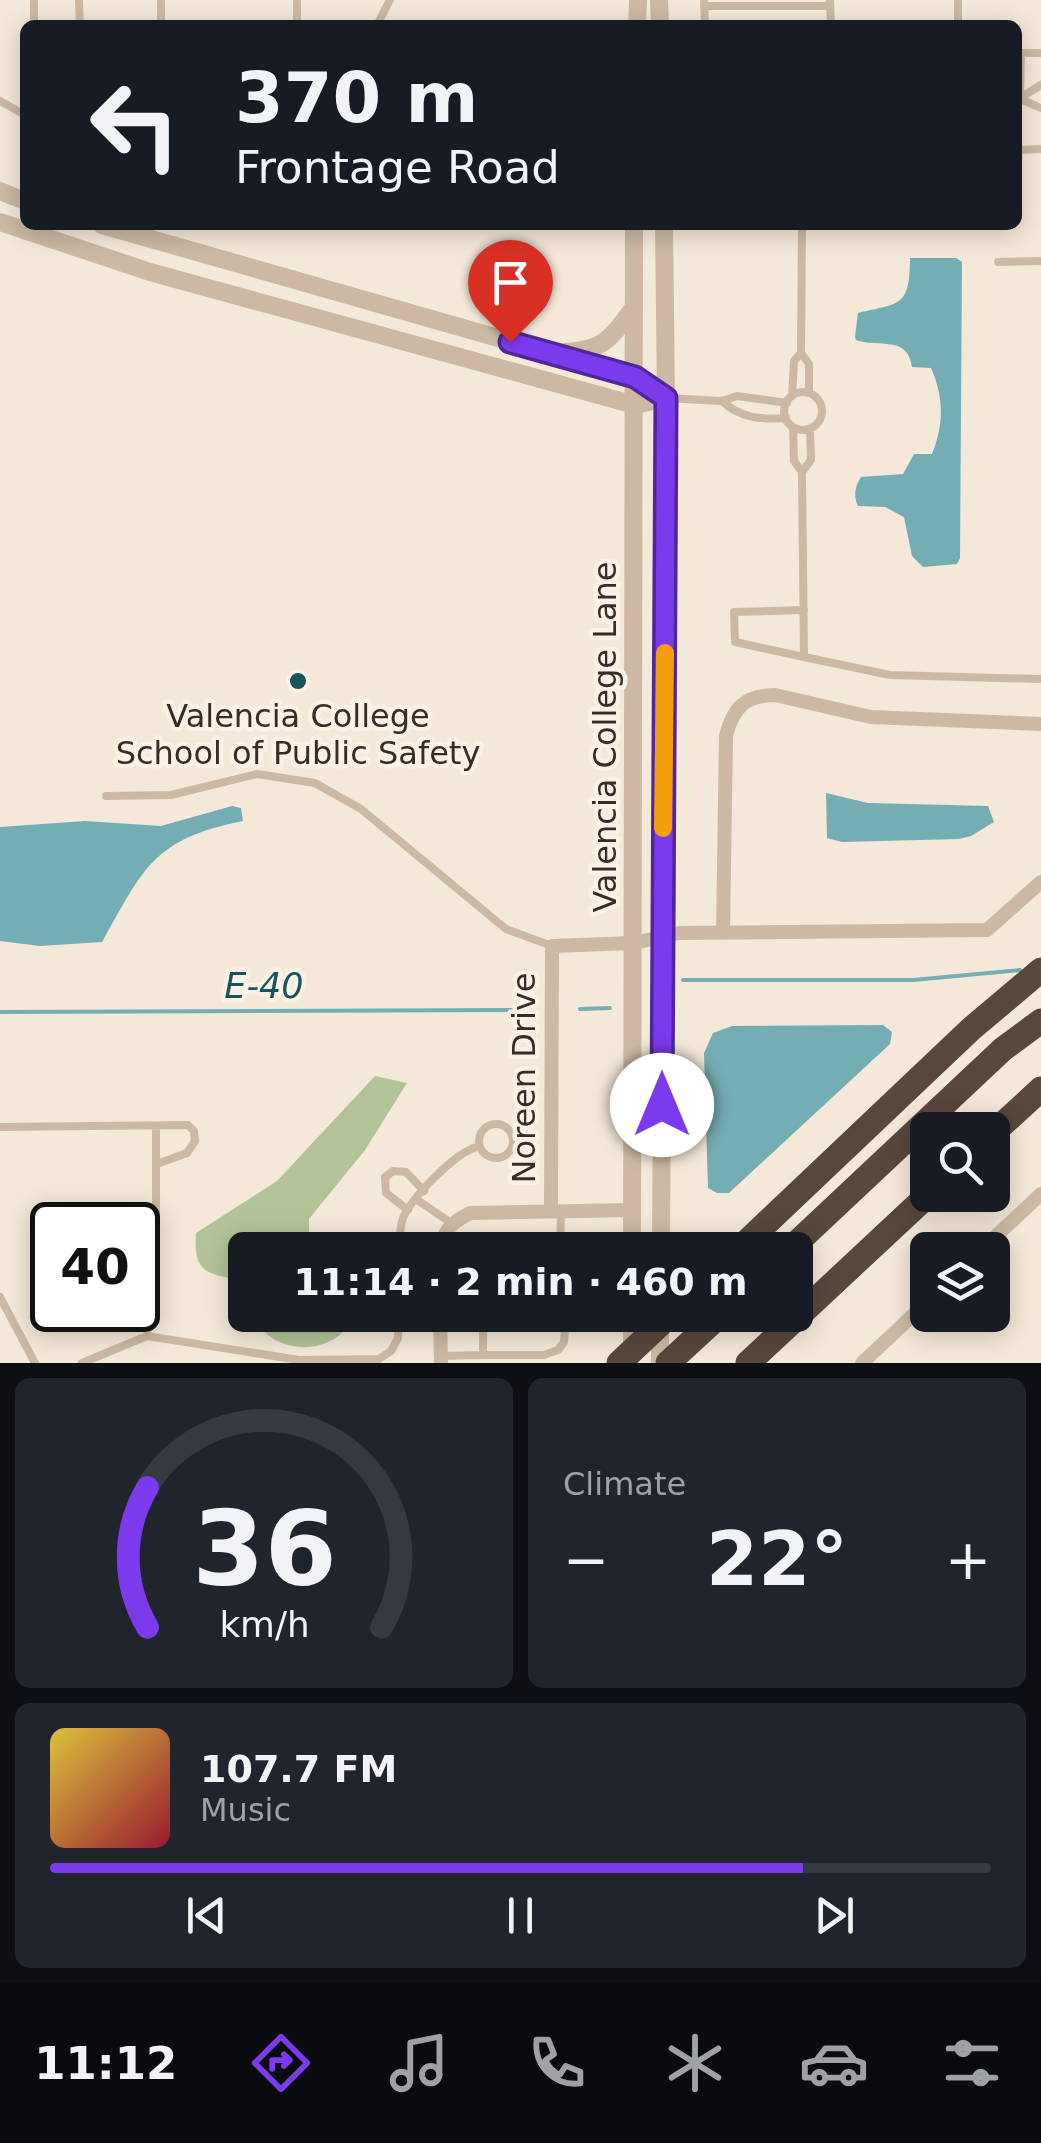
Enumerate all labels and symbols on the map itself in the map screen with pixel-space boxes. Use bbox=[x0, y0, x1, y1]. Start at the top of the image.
pin bbox=[468, 240, 553, 343]
street label: Valencia College Lane bbox=[586, 561, 624, 913]
marker: Valencia College School of Public Safety bbox=[287, 670, 309, 692]
place label: Valencia College School of Public Safety bbox=[116, 697, 480, 772]
water label: E-40 bbox=[224, 966, 304, 1006]
street label: Noreen Drive bbox=[505, 972, 543, 1184]
position arrow bbox=[610, 1053, 714, 1157]
speed limit sign: 40 bbox=[30, 1202, 160, 1332]

